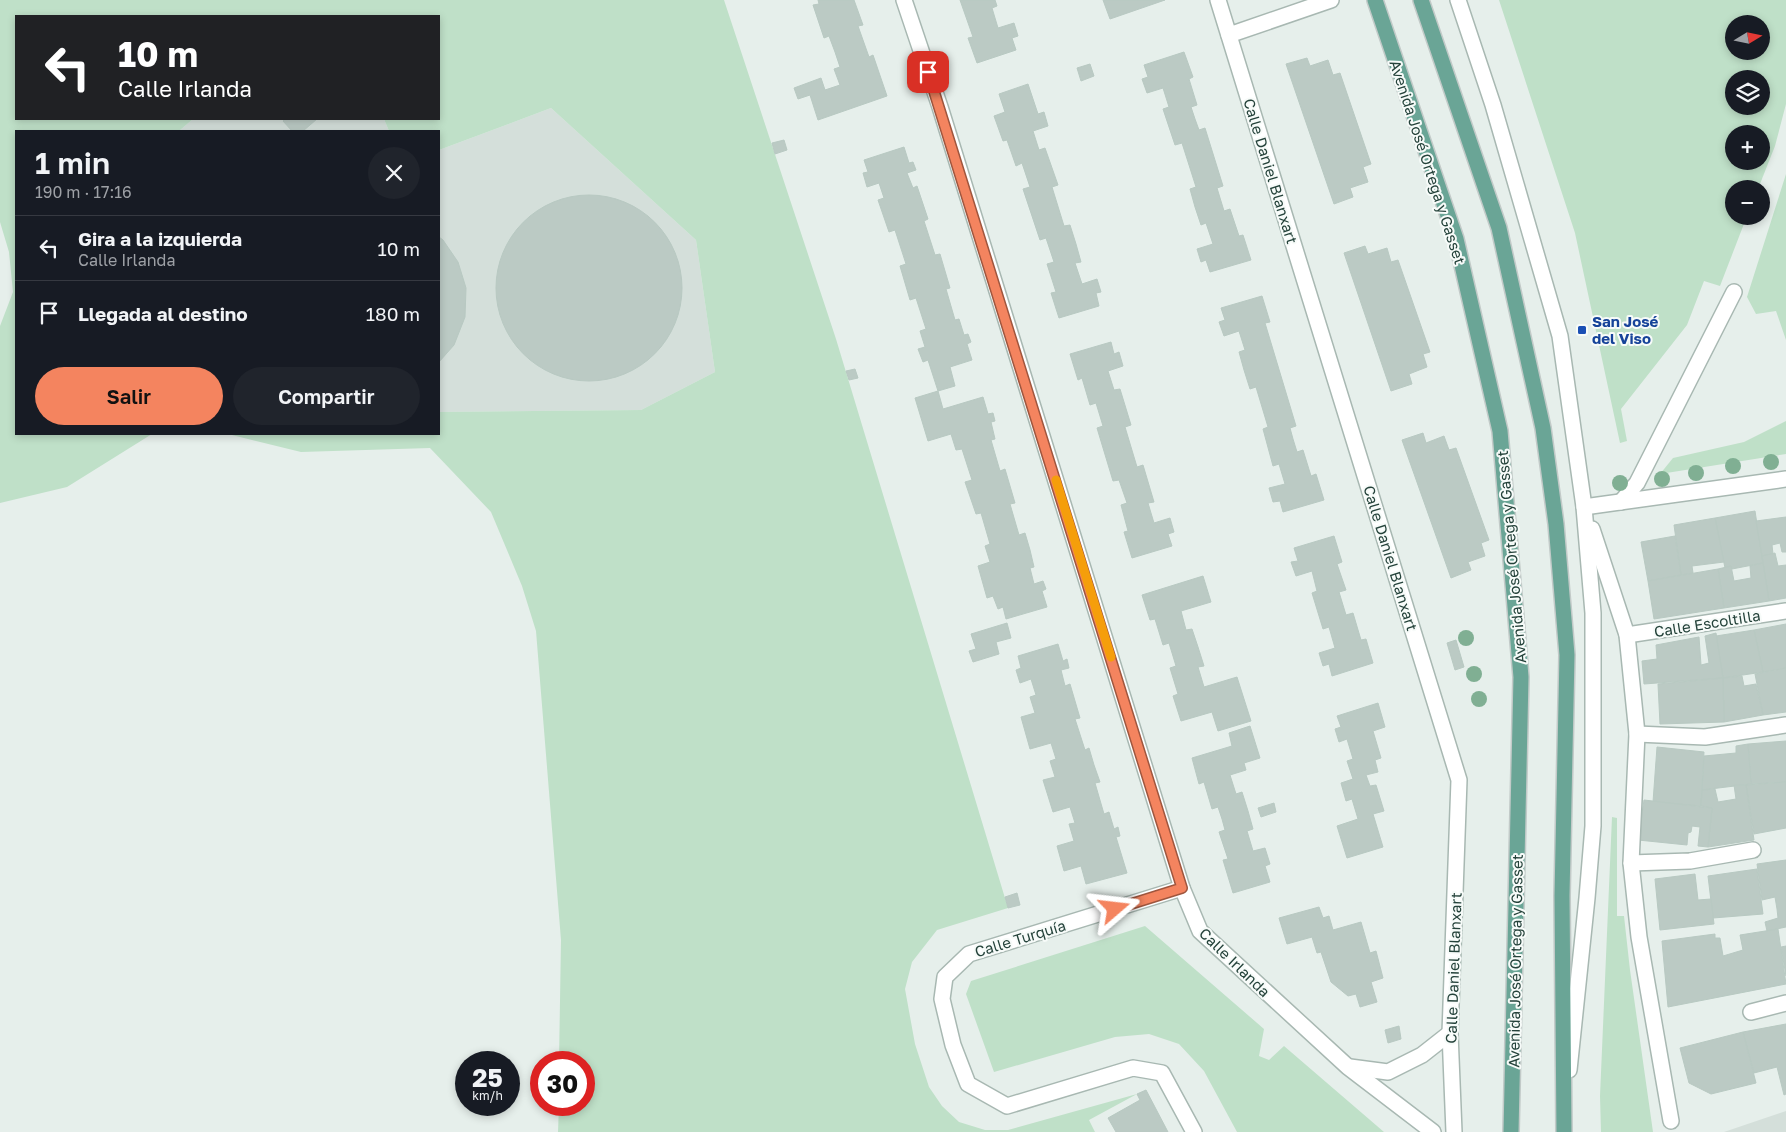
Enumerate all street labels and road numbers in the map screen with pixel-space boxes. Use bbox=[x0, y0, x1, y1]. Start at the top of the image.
street label: Avenida José Ortega y Gasset bbox=[1386, 58, 1470, 266]
street label: Calle Daniel Blanxart bbox=[1240, 96, 1302, 246]
street label: Avenida José Ortega y Gasset bbox=[1493, 450, 1529, 664]
street label: Calle Daniel Blanxart bbox=[1360, 483, 1422, 633]
street label: Calle Escoltilla bbox=[1653, 606, 1761, 640]
street label: Avenida José Ortega y Gasset bbox=[1504, 854, 1526, 1068]
street label: Calle Daniel Blanxart bbox=[1441, 892, 1465, 1044]
street label: Calle Turquía bbox=[972, 916, 1068, 960]
street label: Calle Irlanda bbox=[1196, 924, 1274, 1000]

